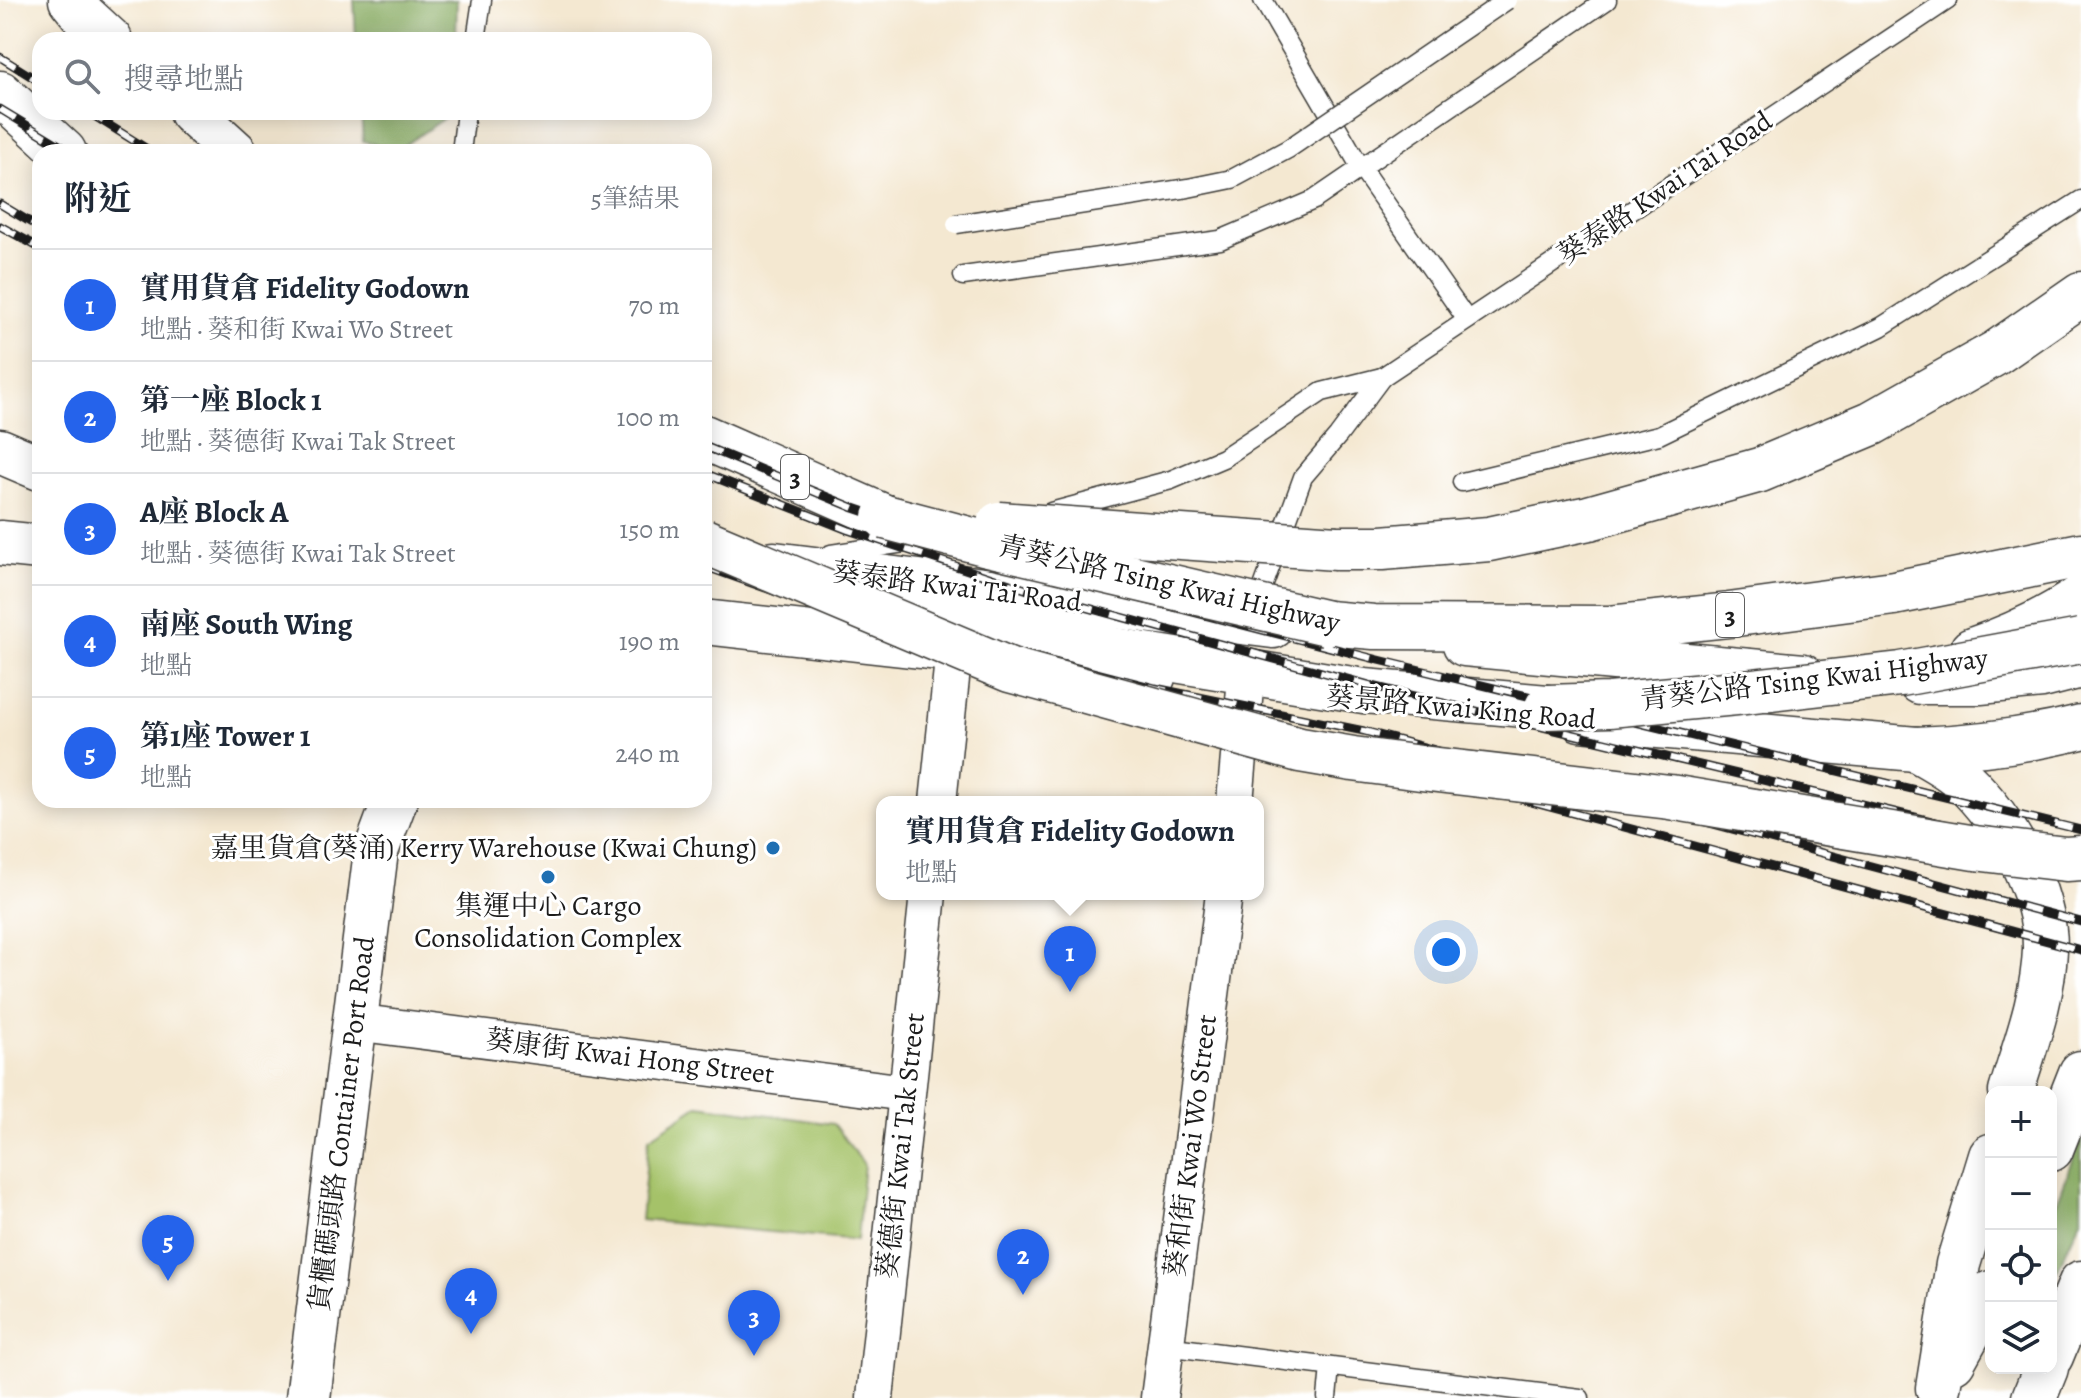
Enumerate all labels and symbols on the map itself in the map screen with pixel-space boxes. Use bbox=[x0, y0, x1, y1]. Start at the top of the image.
street label: 葵泰路 Kwai Tai Road bbox=[1550, 102, 1780, 274]
road number: 3 bbox=[781, 455, 809, 499]
street label: 青葵公路 Tsing Kwai Highway bbox=[994, 526, 1344, 642]
street label: 葵泰路 Kwai Tai Road bbox=[830, 553, 1085, 621]
road number: 3 bbox=[1716, 593, 1744, 637]
street label: 青葵公路 Tsing Kwai Highway bbox=[1638, 639, 1990, 719]
street label: 葵景路 Kwai King Road bbox=[1324, 677, 1598, 739]
place label: 嘉里貨倉(葵涌) Kerry Warehouse (Kwai Chung) bbox=[211, 829, 757, 867]
marker: 嘉里貨倉(葵涌) Kerry Warehouse (Kwai Chung) bbox=[764, 839, 782, 857]
marker: 集運中心 Cargo Consolidation Complex bbox=[539, 868, 557, 886]
place label: 集運中心 Cargo Consolidation Complex bbox=[414, 887, 682, 957]
pin: 1 bbox=[1044, 926, 1096, 992]
your location bbox=[1426, 932, 1466, 972]
street label: 貨櫃碼頭路 Container Port Road bbox=[300, 933, 384, 1314]
street label: 葵德街 Kwai Tak Street bbox=[868, 1011, 934, 1281]
street label: 葵和街 Kwai Wo Street bbox=[1156, 1012, 1226, 1280]
street label: 葵康街 Kwai Hong Street bbox=[484, 1020, 776, 1094]
pin: 5 bbox=[142, 1215, 194, 1281]
pin: 2 bbox=[997, 1229, 1049, 1295]
pin: 4 bbox=[445, 1268, 497, 1334]
pin: 3 bbox=[728, 1290, 780, 1356]

